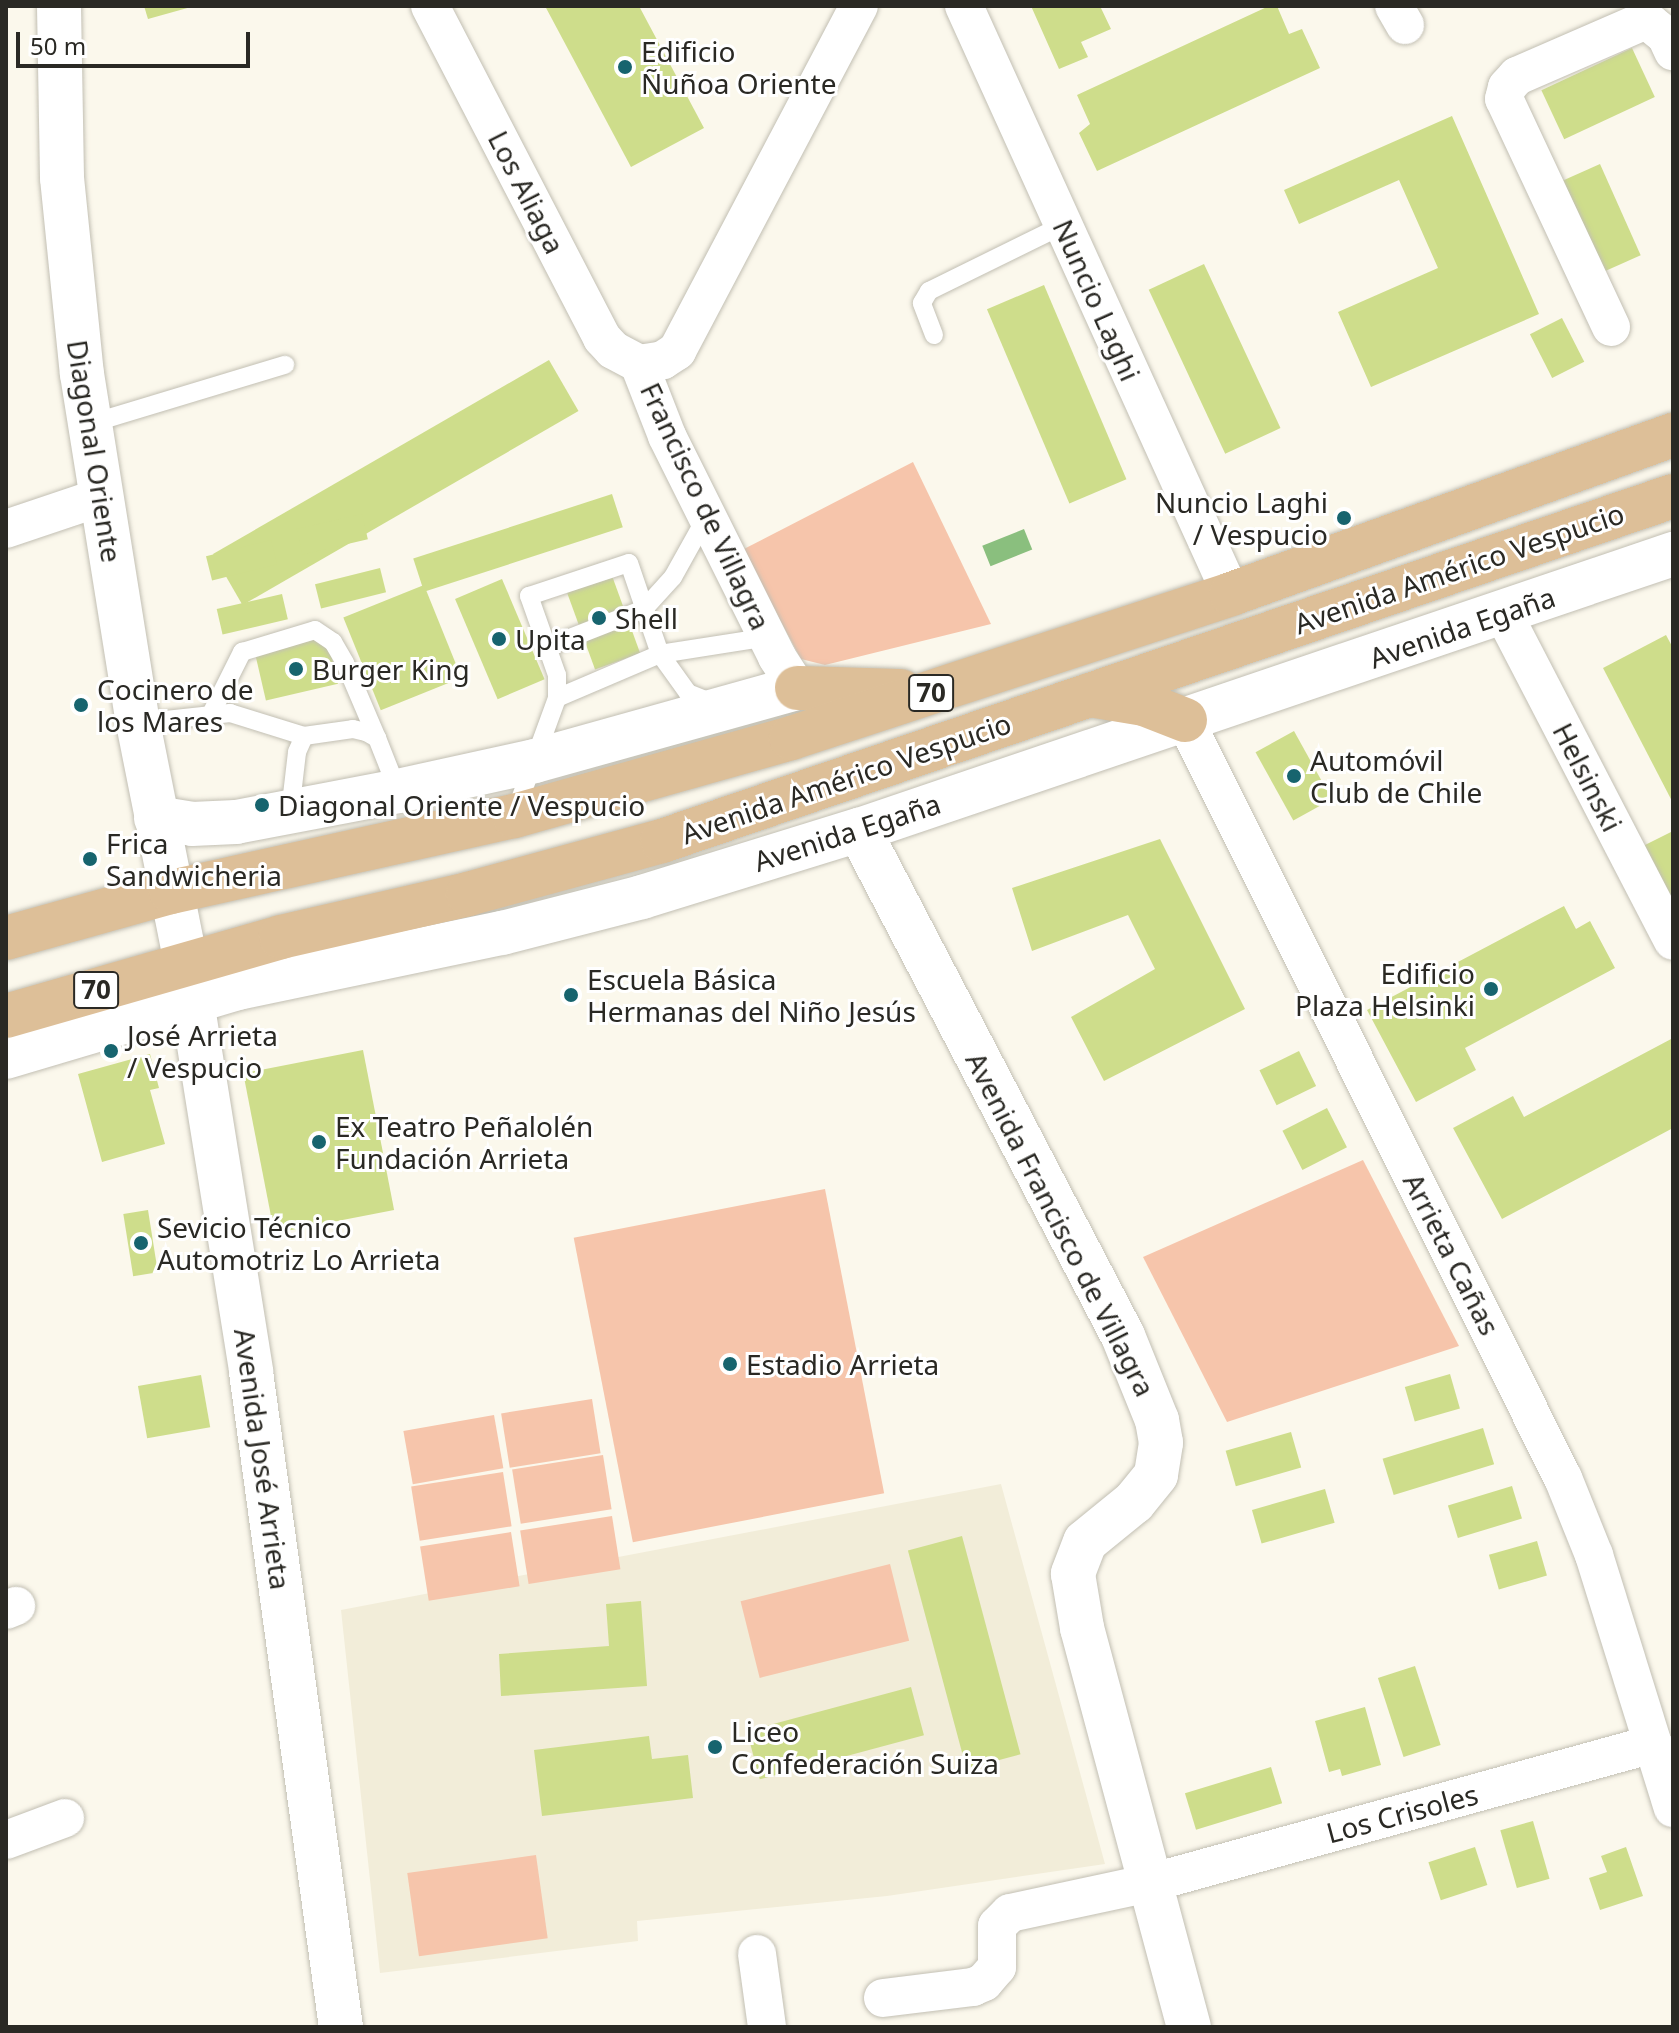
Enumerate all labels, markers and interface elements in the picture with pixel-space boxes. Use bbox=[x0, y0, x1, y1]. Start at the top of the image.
scale bar bbox=[20, 16, 254, 66]
text: 50 m bbox=[30, 29, 86, 62]
place label: Edificio Ñuñoa Oriente bbox=[641, 34, 836, 100]
marker: Edificio Ñuñoa Oriente bbox=[616, 58, 634, 76]
street label: Los Aliaga bbox=[482, 125, 572, 259]
street label: Nuncio Laghi bbox=[1046, 214, 1148, 386]
street label: Diagonal Oriente bbox=[61, 337, 129, 565]
street label: Francisco de Villagra bbox=[634, 377, 778, 635]
place label: Nuncio Laghi / Vespucio bbox=[1155, 485, 1328, 551]
street label: Avenida Américo Vespucio bbox=[1290, 496, 1628, 640]
marker: Nuncio Laghi / Vespucio bbox=[1335, 509, 1353, 527]
street label: Avenida Egaña bbox=[1365, 580, 1559, 674]
place label: Shell bbox=[615, 601, 678, 635]
marker: Shell bbox=[590, 609, 608, 627]
place label: Upita bbox=[515, 622, 586, 656]
marker: Upita bbox=[490, 630, 508, 648]
place label: Burger King bbox=[312, 652, 470, 686]
marker: Burger King bbox=[287, 660, 305, 678]
road number: 70 bbox=[907, 671, 955, 715]
place label: Cocinero de los Mares bbox=[97, 672, 254, 738]
marker: Cocinero de los Mares bbox=[72, 696, 90, 714]
street label: Avenida Américo Vespucio bbox=[677, 706, 1015, 850]
street label: Helsinski bbox=[1546, 717, 1630, 837]
place label: Automóvil Club de Chile bbox=[1310, 743, 1482, 809]
marker: Automóvil Club de Chile bbox=[1285, 767, 1303, 785]
street label: Avenida Egaña bbox=[749, 786, 945, 878]
place label: Diagonal Oriente / Vespucio bbox=[278, 788, 645, 822]
marker: Diagonal Oriente / Vespucio bbox=[253, 796, 271, 814]
place label: Frica Sandwicheria bbox=[106, 826, 282, 892]
marker: Frica Sandwicheria bbox=[81, 850, 99, 868]
place label: Edificio Plaza Helsinki bbox=[1295, 956, 1475, 1022]
place label: Escuela Básica Hermanas del Niño Jesús bbox=[587, 962, 916, 1028]
road number: 70 bbox=[72, 968, 120, 1012]
marker: Edificio Plaza Helsinki bbox=[1482, 980, 1500, 998]
marker: Escuela Básica Hermanas del Niño Jesús bbox=[562, 986, 580, 1004]
place label: José Arrieta / Vespucio bbox=[127, 1018, 278, 1084]
marker: José Arrieta / Vespucio bbox=[102, 1042, 120, 1060]
street label: Avenida Francisco de Villagra bbox=[959, 1046, 1163, 1402]
place label: Ex Teatro Peñalolén Fundación Arrieta bbox=[335, 1109, 593, 1175]
marker: Ex Teatro Peñalolén Fundación Arrieta bbox=[310, 1133, 328, 1151]
street label: Arrieta Cañas bbox=[1397, 1168, 1507, 1340]
place label: Sevicio Técnico Automotriz Lo Arrieta bbox=[157, 1210, 440, 1276]
marker: Sevicio Técnico Automotriz Lo Arrieta bbox=[132, 1234, 150, 1252]
street label: Avenida José Arrieta bbox=[228, 1326, 298, 1592]
place label: Estadio Arrieta bbox=[746, 1347, 939, 1381]
marker: Estadio Arrieta bbox=[721, 1355, 739, 1373]
place label: Liceo Confederación Suiza bbox=[731, 1714, 999, 1780]
marker: Liceo Confederación Suiza bbox=[706, 1738, 724, 1756]
street label: Los Crisoles bbox=[1323, 1777, 1481, 1849]

